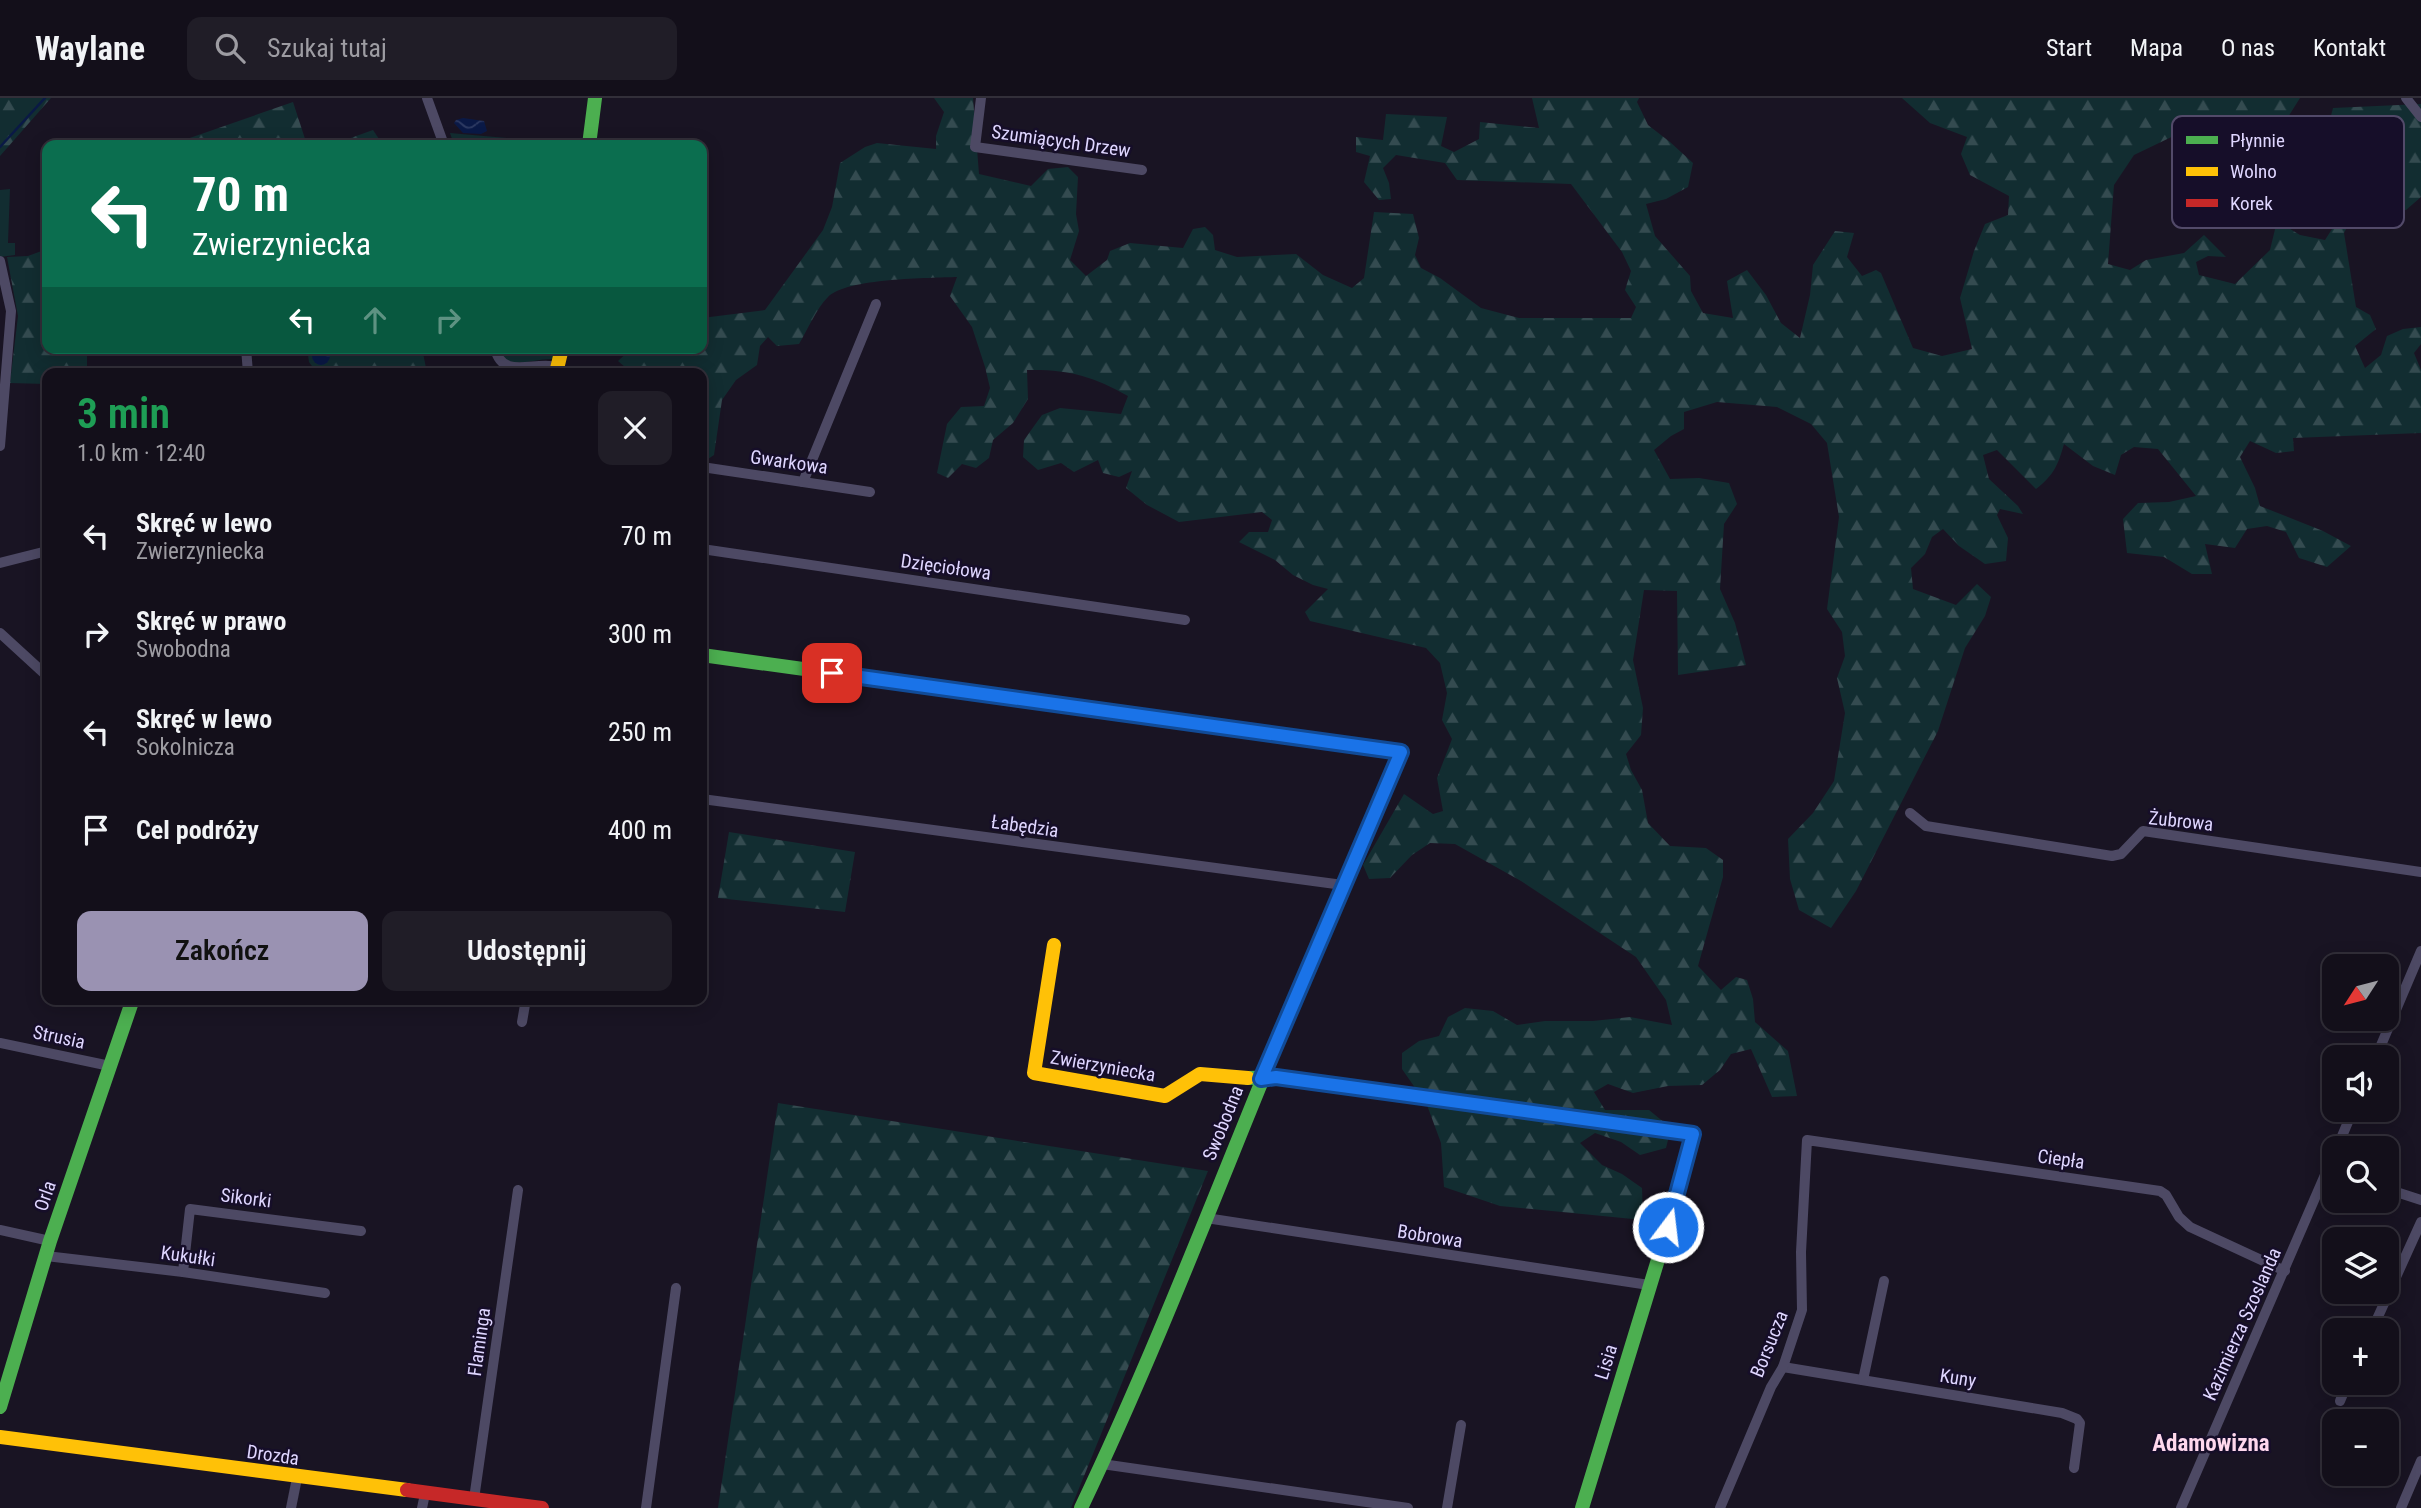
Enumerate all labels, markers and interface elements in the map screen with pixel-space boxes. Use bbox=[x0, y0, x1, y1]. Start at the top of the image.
search box bbox=[187, 17, 677, 80]
text: Waylane bbox=[35, 29, 145, 68]
icon: search bbox=[211, 29, 249, 67]
text: Szukaj tutaj bbox=[267, 33, 387, 63]
text: Start bbox=[2046, 34, 2092, 62]
text: Mapa bbox=[2130, 34, 2183, 62]
text: O nas bbox=[2221, 34, 2275, 62]
text: Kontakt bbox=[2313, 34, 2386, 62]
legend bbox=[2172, 116, 2404, 228]
street label: Szumiących Drzew bbox=[990, 120, 1132, 162]
text: Płynnie bbox=[2230, 129, 2285, 152]
text: Wolno bbox=[2230, 160, 2277, 183]
text: 70 m bbox=[192, 166, 289, 223]
icon: left bbox=[77, 168, 168, 259]
text: Korek bbox=[2230, 192, 2273, 215]
text: Zwierzyniecka bbox=[192, 225, 371, 263]
icon: left bbox=[283, 301, 321, 339]
icon: ahead bbox=[356, 301, 394, 339]
icon: right bbox=[429, 301, 467, 339]
text: 3 min bbox=[77, 389, 170, 438]
button: close bbox=[598, 391, 672, 465]
text: 1.0 km · 12:40 bbox=[77, 440, 206, 467]
street label: Gwarkowa bbox=[749, 445, 829, 479]
text: Skręć w lewo bbox=[136, 508, 272, 538]
icon: left bbox=[77, 517, 115, 555]
text: 70 m bbox=[621, 521, 672, 551]
text: Zwierzyniecka bbox=[136, 538, 265, 565]
street label: Dzięciołowa bbox=[899, 549, 993, 585]
text: Skręć w prawo bbox=[136, 606, 286, 636]
icon: right bbox=[77, 615, 115, 653]
text: 300 m bbox=[608, 619, 672, 649]
text: Swobodna bbox=[136, 636, 231, 663]
pin bbox=[802, 643, 862, 703]
icon: arrive bbox=[813, 654, 851, 692]
text: Skręć w lewo bbox=[136, 704, 272, 734]
icon: left bbox=[77, 713, 115, 751]
text: 250 m bbox=[608, 717, 672, 747]
text: Sokolnicza bbox=[136, 734, 235, 761]
street label: Żubrowa bbox=[2148, 806, 2214, 836]
street label: Łabędzia bbox=[990, 810, 1060, 842]
icon: arrive bbox=[77, 811, 115, 849]
text: Cel podróży bbox=[136, 815, 259, 845]
text: 400 m bbox=[608, 815, 672, 845]
button: Zakończ bbox=[77, 911, 368, 991]
button: Udostępnij bbox=[382, 911, 672, 991]
north arrow bbox=[2322, 954, 2399, 1031]
map controls bbox=[2322, 954, 2399, 1486]
street label: Strusia bbox=[31, 1020, 87, 1054]
street label: Zwierzyniecka bbox=[1049, 1045, 1157, 1087]
button: sound bbox=[2322, 1045, 2399, 1122]
street label: Swobodna bbox=[1198, 1082, 1248, 1164]
button: search bbox=[2322, 1136, 2399, 1213]
street label: Ciepła bbox=[2036, 1144, 2086, 1174]
street label: Orla bbox=[29, 1178, 61, 1214]
street label: Sikorki bbox=[219, 1183, 273, 1213]
position arrow bbox=[1631, 1190, 1705, 1264]
street label: Bobrowa bbox=[1396, 1219, 1464, 1253]
button: layers bbox=[2322, 1227, 2399, 1304]
street label: Kukułki bbox=[159, 1241, 217, 1271]
street label: Kazimierza Szoslanda bbox=[2198, 1244, 2286, 1404]
street label: Flaminga bbox=[463, 1306, 495, 1378]
street label: Borsucza bbox=[1745, 1307, 1793, 1381]
button: + bbox=[2322, 1318, 2399, 1395]
street label: Lisia bbox=[1590, 1342, 1622, 1382]
street label: Kuny bbox=[1938, 1364, 1978, 1392]
button: − bbox=[2322, 1409, 2399, 1486]
district label: Adamowizna bbox=[2152, 1430, 2270, 1457]
street label: Drozda bbox=[245, 1440, 301, 1470]

